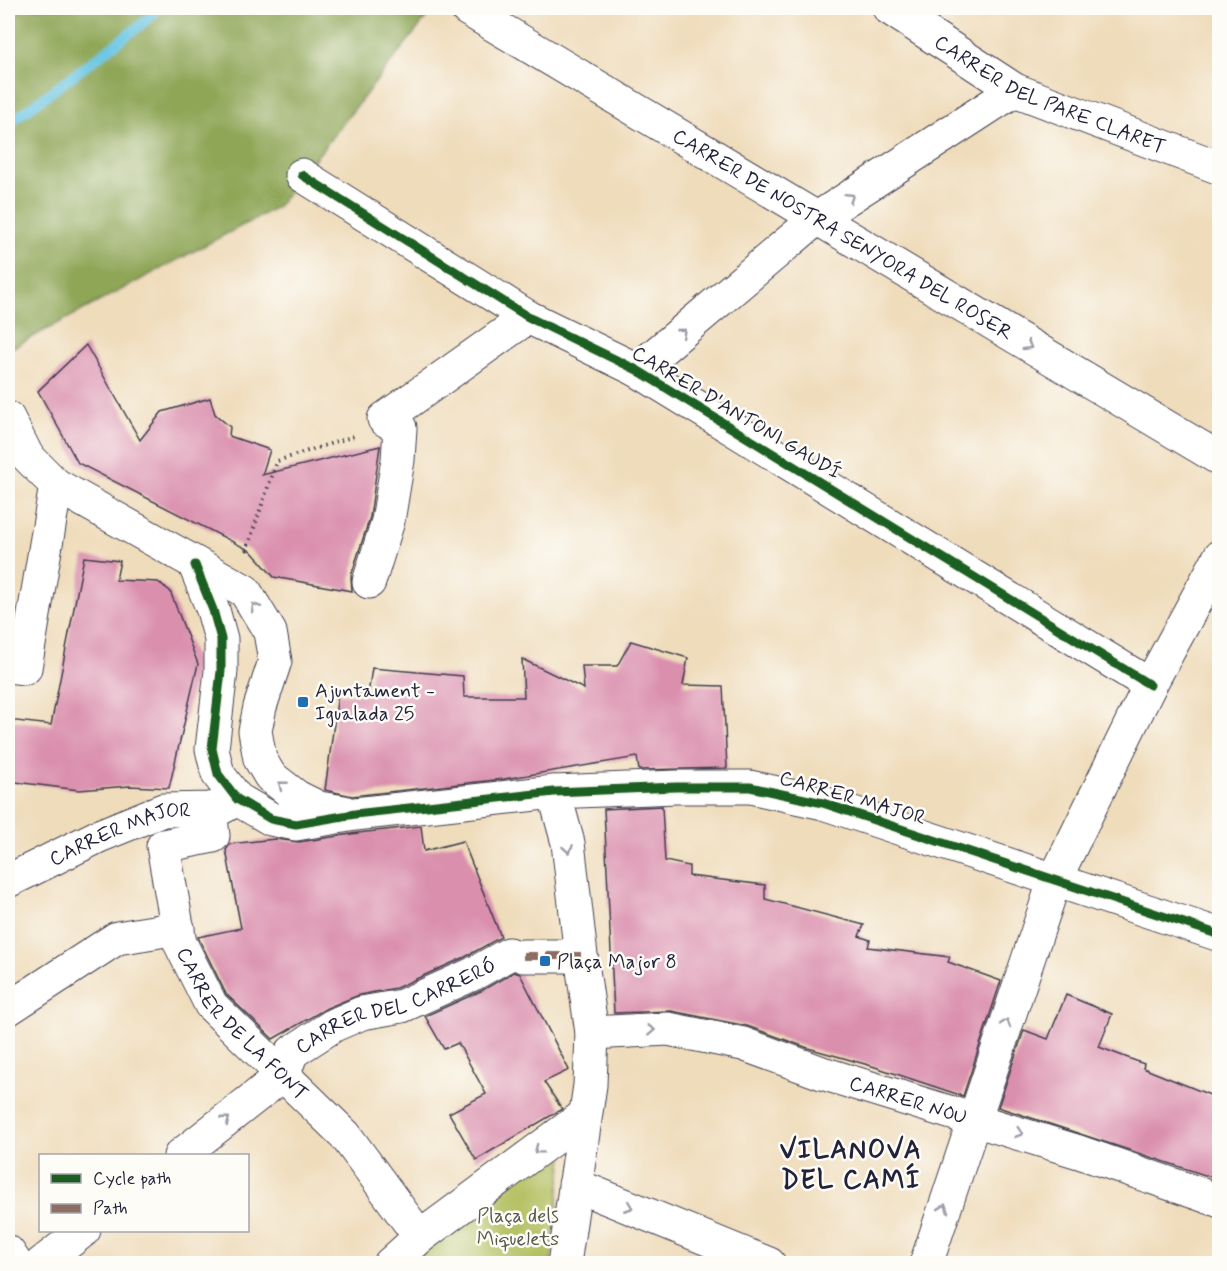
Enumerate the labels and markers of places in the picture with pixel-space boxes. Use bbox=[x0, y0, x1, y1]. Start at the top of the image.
place label: Ajuntament - Igualada 25 bbox=[315, 678, 435, 728]
marker: Ajuntament - Igualada 25 bbox=[296, 695, 310, 709]
place label: Plaça Major 8 bbox=[557, 949, 677, 976]
marker: Plaça Major 8 bbox=[538, 954, 552, 968]

